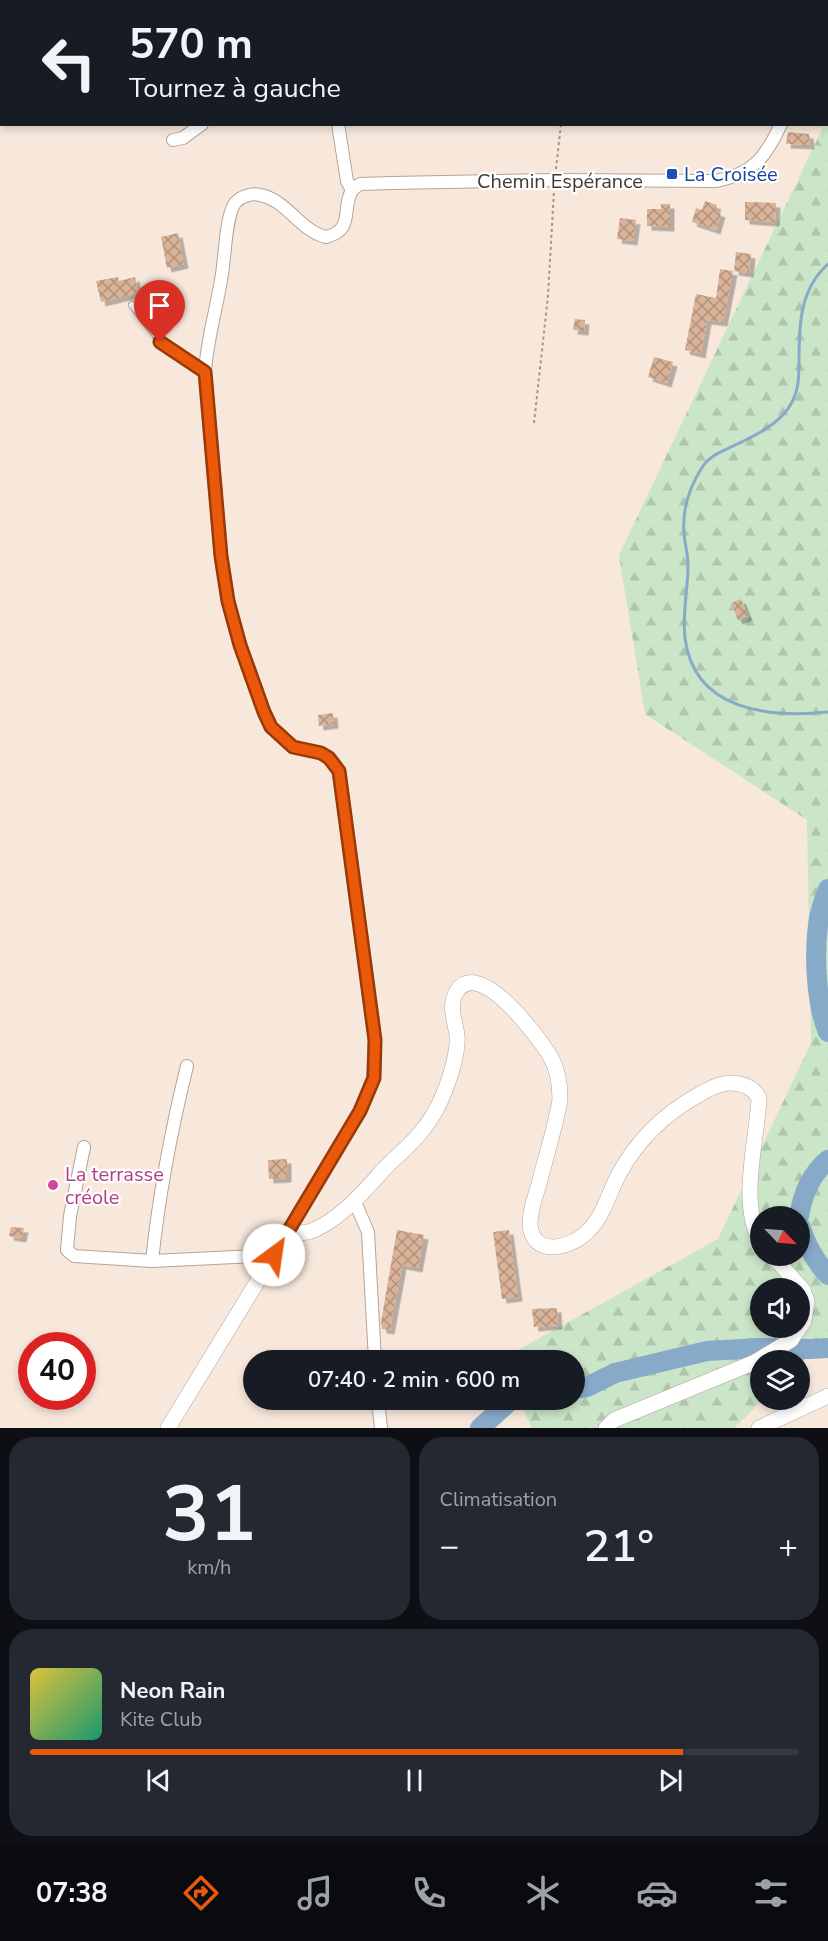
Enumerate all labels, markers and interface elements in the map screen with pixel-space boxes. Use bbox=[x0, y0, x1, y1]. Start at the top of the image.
text: 570 m bbox=[129, 16, 253, 73]
icon: left bbox=[30, 24, 108, 102]
text: Tournez à gauche bbox=[129, 70, 341, 107]
place label: La Croisée bbox=[684, 161, 778, 188]
marker: La Croisée bbox=[665, 167, 679, 181]
street label: Chemin Espérance bbox=[477, 168, 643, 195]
pin bbox=[134, 280, 185, 342]
icon: arrive bbox=[143, 289, 176, 322]
place label: La terrasse créole bbox=[65, 1161, 164, 1211]
marker: La terrasse créole bbox=[46, 1178, 60, 1192]
north arrow bbox=[750, 1206, 810, 1266]
map controls bbox=[750, 1206, 810, 1410]
position arrow bbox=[242, 1223, 306, 1287]
button: sound bbox=[750, 1278, 810, 1338]
speed limit sign: 40 bbox=[18, 1332, 96, 1410]
button: layers bbox=[750, 1350, 810, 1410]
text: 07:40 · 2 min · 600 m bbox=[308, 1365, 520, 1395]
text: 31 bbox=[162, 1461, 256, 1568]
text: Climatisation bbox=[440, 1486, 557, 1513]
text: 21° bbox=[583, 1516, 654, 1577]
text: − bbox=[440, 1524, 459, 1569]
text: + bbox=[778, 1524, 798, 1569]
text: km/h bbox=[187, 1554, 231, 1581]
text: Neon Rain bbox=[120, 1676, 225, 1706]
text: Kite Club bbox=[120, 1706, 202, 1733]
icon: previous bbox=[142, 1764, 175, 1797]
icon: pause bbox=[398, 1764, 431, 1797]
icon: next bbox=[654, 1764, 687, 1797]
icon: directions bbox=[180, 1872, 222, 1914]
icon: music bbox=[294, 1872, 336, 1914]
icon: phone bbox=[408, 1872, 450, 1914]
icon: climate bbox=[522, 1872, 564, 1914]
icon: car bbox=[636, 1872, 678, 1914]
icon: filters bbox=[750, 1872, 792, 1914]
text: 07:38 bbox=[36, 1875, 108, 1912]

